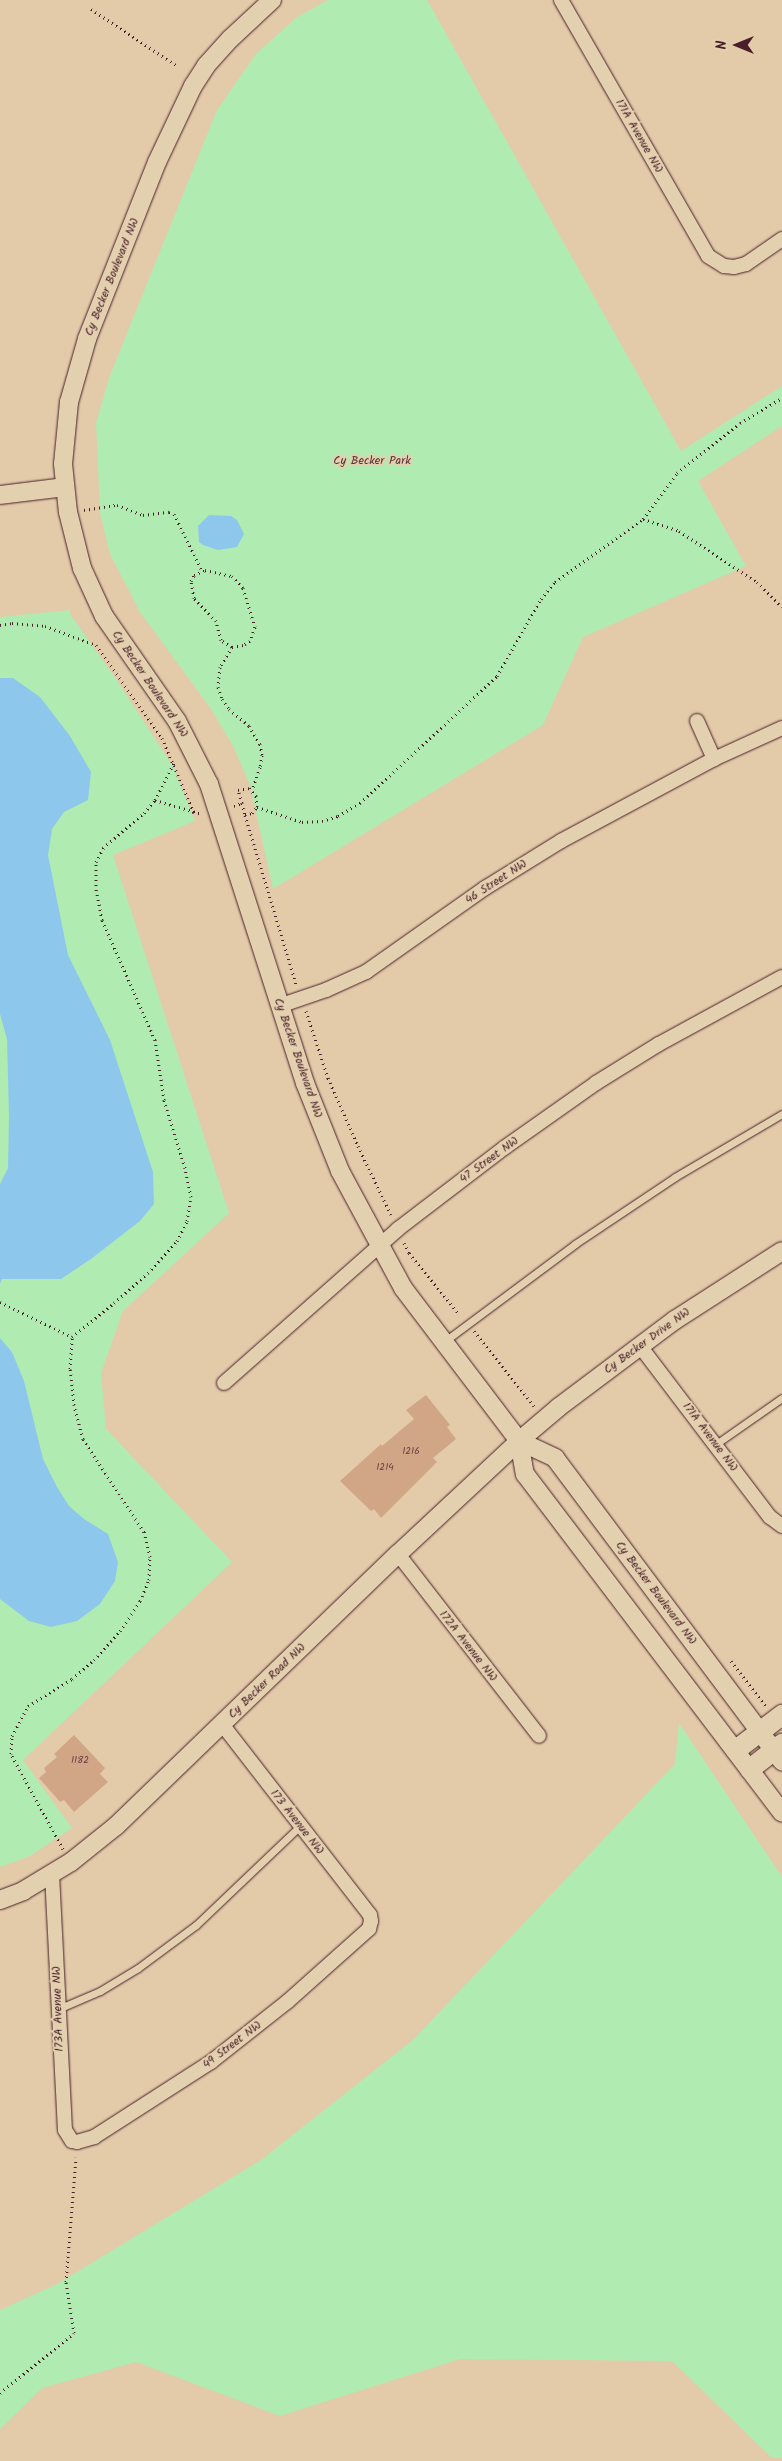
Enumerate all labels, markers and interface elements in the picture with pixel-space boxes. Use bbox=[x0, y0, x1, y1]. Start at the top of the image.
north arrow bbox=[712, 20, 762, 70]
text: N bbox=[711, 41, 733, 49]
street label: 171A Avenue NW bbox=[612, 97, 666, 175]
street label: Cy Becker Boulevard NW bbox=[82, 216, 142, 338]
park label: Cy Becker Park bbox=[333, 454, 411, 468]
street label: Cy Becker Boulevard NW bbox=[109, 628, 191, 740]
street label: 46 Street NW bbox=[462, 857, 530, 907]
street label: Cy Becker Boulevard NW bbox=[271, 996, 325, 1120]
street label: 47 Street NW bbox=[457, 1134, 521, 1186]
street label: Cy Becker Drive NW bbox=[601, 1305, 693, 1377]
street label: 171A Avenue NW bbox=[679, 1400, 741, 1474]
house number: 1216 bbox=[402, 1446, 420, 1458]
house number: 1214 bbox=[376, 1462, 394, 1474]
street label: Cy Becker Boulevard NW bbox=[612, 1538, 700, 1648]
street label: 172A Avenue NW bbox=[436, 1608, 500, 1684]
street label: Cy Becker Road NW bbox=[225, 1640, 309, 1722]
house number: 1182 bbox=[71, 1755, 89, 1767]
street label: 173 Avenue NW bbox=[267, 1787, 327, 1857]
street label: 173A Avenue NW bbox=[49, 1966, 67, 2052]
street label: 49 Street NW bbox=[200, 2018, 264, 2072]

